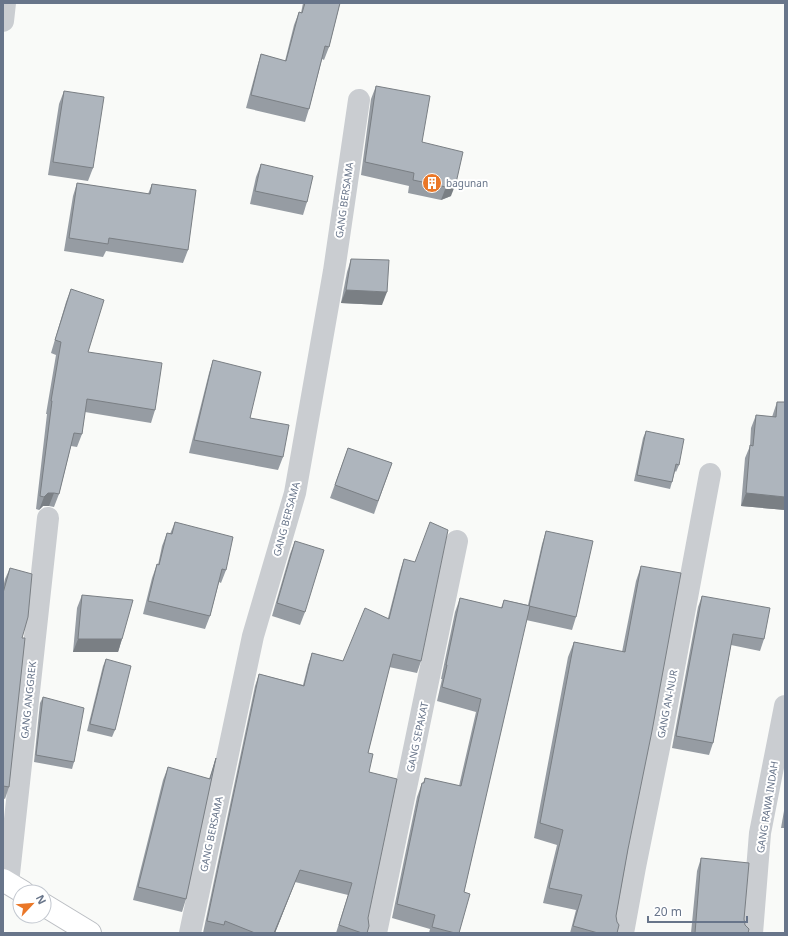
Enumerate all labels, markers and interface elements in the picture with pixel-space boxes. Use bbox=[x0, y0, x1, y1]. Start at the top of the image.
street label: GANG BERSAMA bbox=[332, 160, 356, 239]
building icon: bagunan bbox=[421, 172, 443, 194]
place label: bagunan bbox=[446, 176, 488, 190]
street label: GANG BERSAMA bbox=[269, 480, 303, 558]
street label: GANG ANGGREK bbox=[17, 660, 39, 739]
street label: GANG AN-NUR bbox=[653, 668, 681, 739]
street label: GANG SEPAKAT bbox=[403, 700, 431, 773]
street label: GANG RAWA INDAH bbox=[753, 760, 781, 854]
street label: GANG BERSAMA bbox=[196, 794, 226, 873]
north arrow bbox=[12, 884, 52, 924]
text: N bbox=[33, 892, 50, 907]
scale bar bbox=[648, 898, 747, 924]
text: 20 m bbox=[654, 903, 682, 920]

